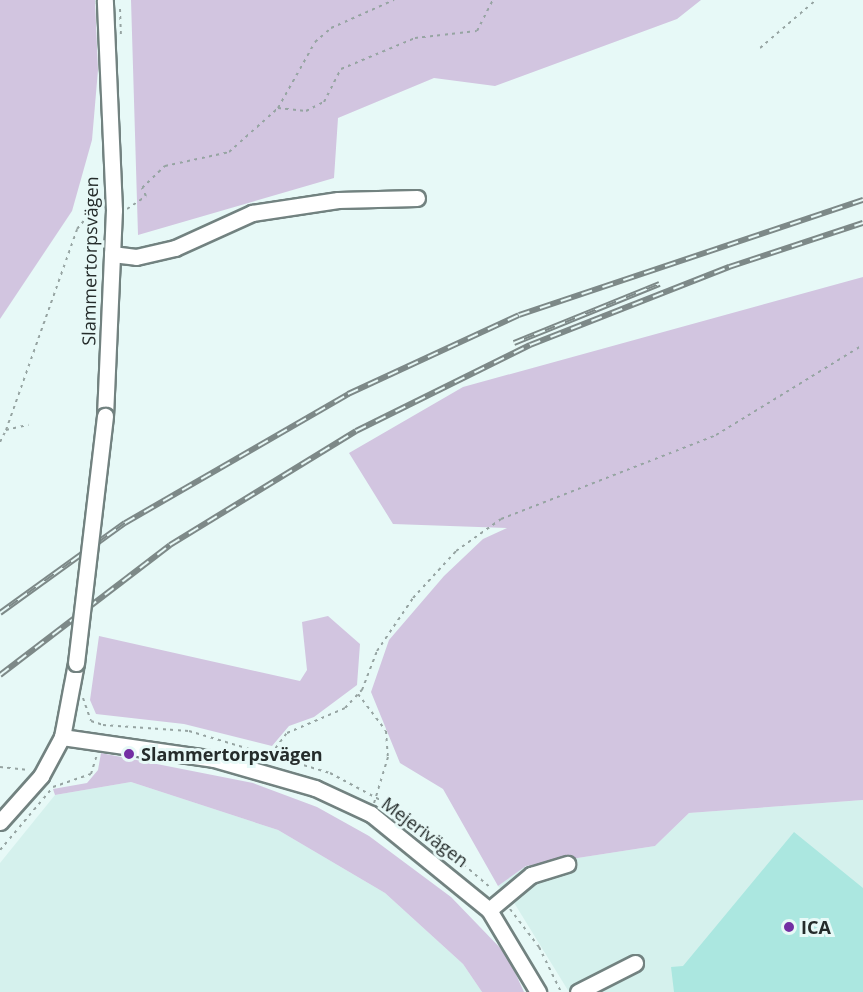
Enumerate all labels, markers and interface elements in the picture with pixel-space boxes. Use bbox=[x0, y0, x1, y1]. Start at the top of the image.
street label: Slammertorpsvägen bbox=[78, 176, 102, 346]
place label: Slammertorpsvägen bbox=[141, 743, 323, 765]
marker: Slammertorpsvägen bbox=[122, 747, 136, 761]
street label: Mejerivägen bbox=[377, 792, 473, 872]
place label: ICA bbox=[801, 916, 831, 938]
marker: ICA bbox=[782, 920, 796, 934]

